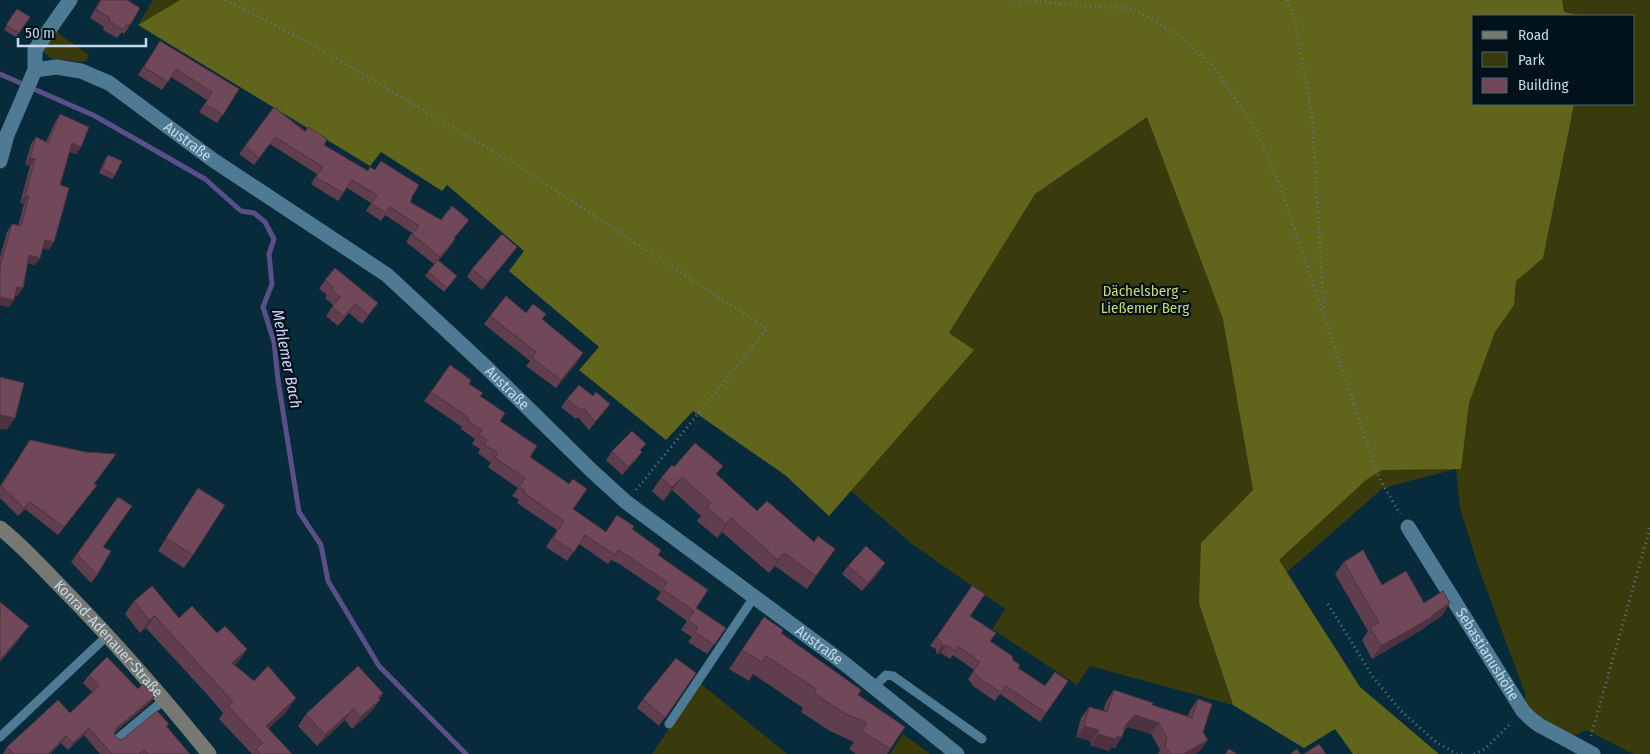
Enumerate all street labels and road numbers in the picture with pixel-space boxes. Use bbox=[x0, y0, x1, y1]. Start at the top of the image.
street label: Austraße bbox=[160, 118, 215, 165]
street label: Austraße bbox=[482, 362, 533, 413]
street label: Konrad-Adenauer-Straße bbox=[50, 576, 167, 701]
street label: Sebastianushöhe bbox=[1452, 605, 1523, 704]
street label: Austraße bbox=[792, 621, 847, 668]

